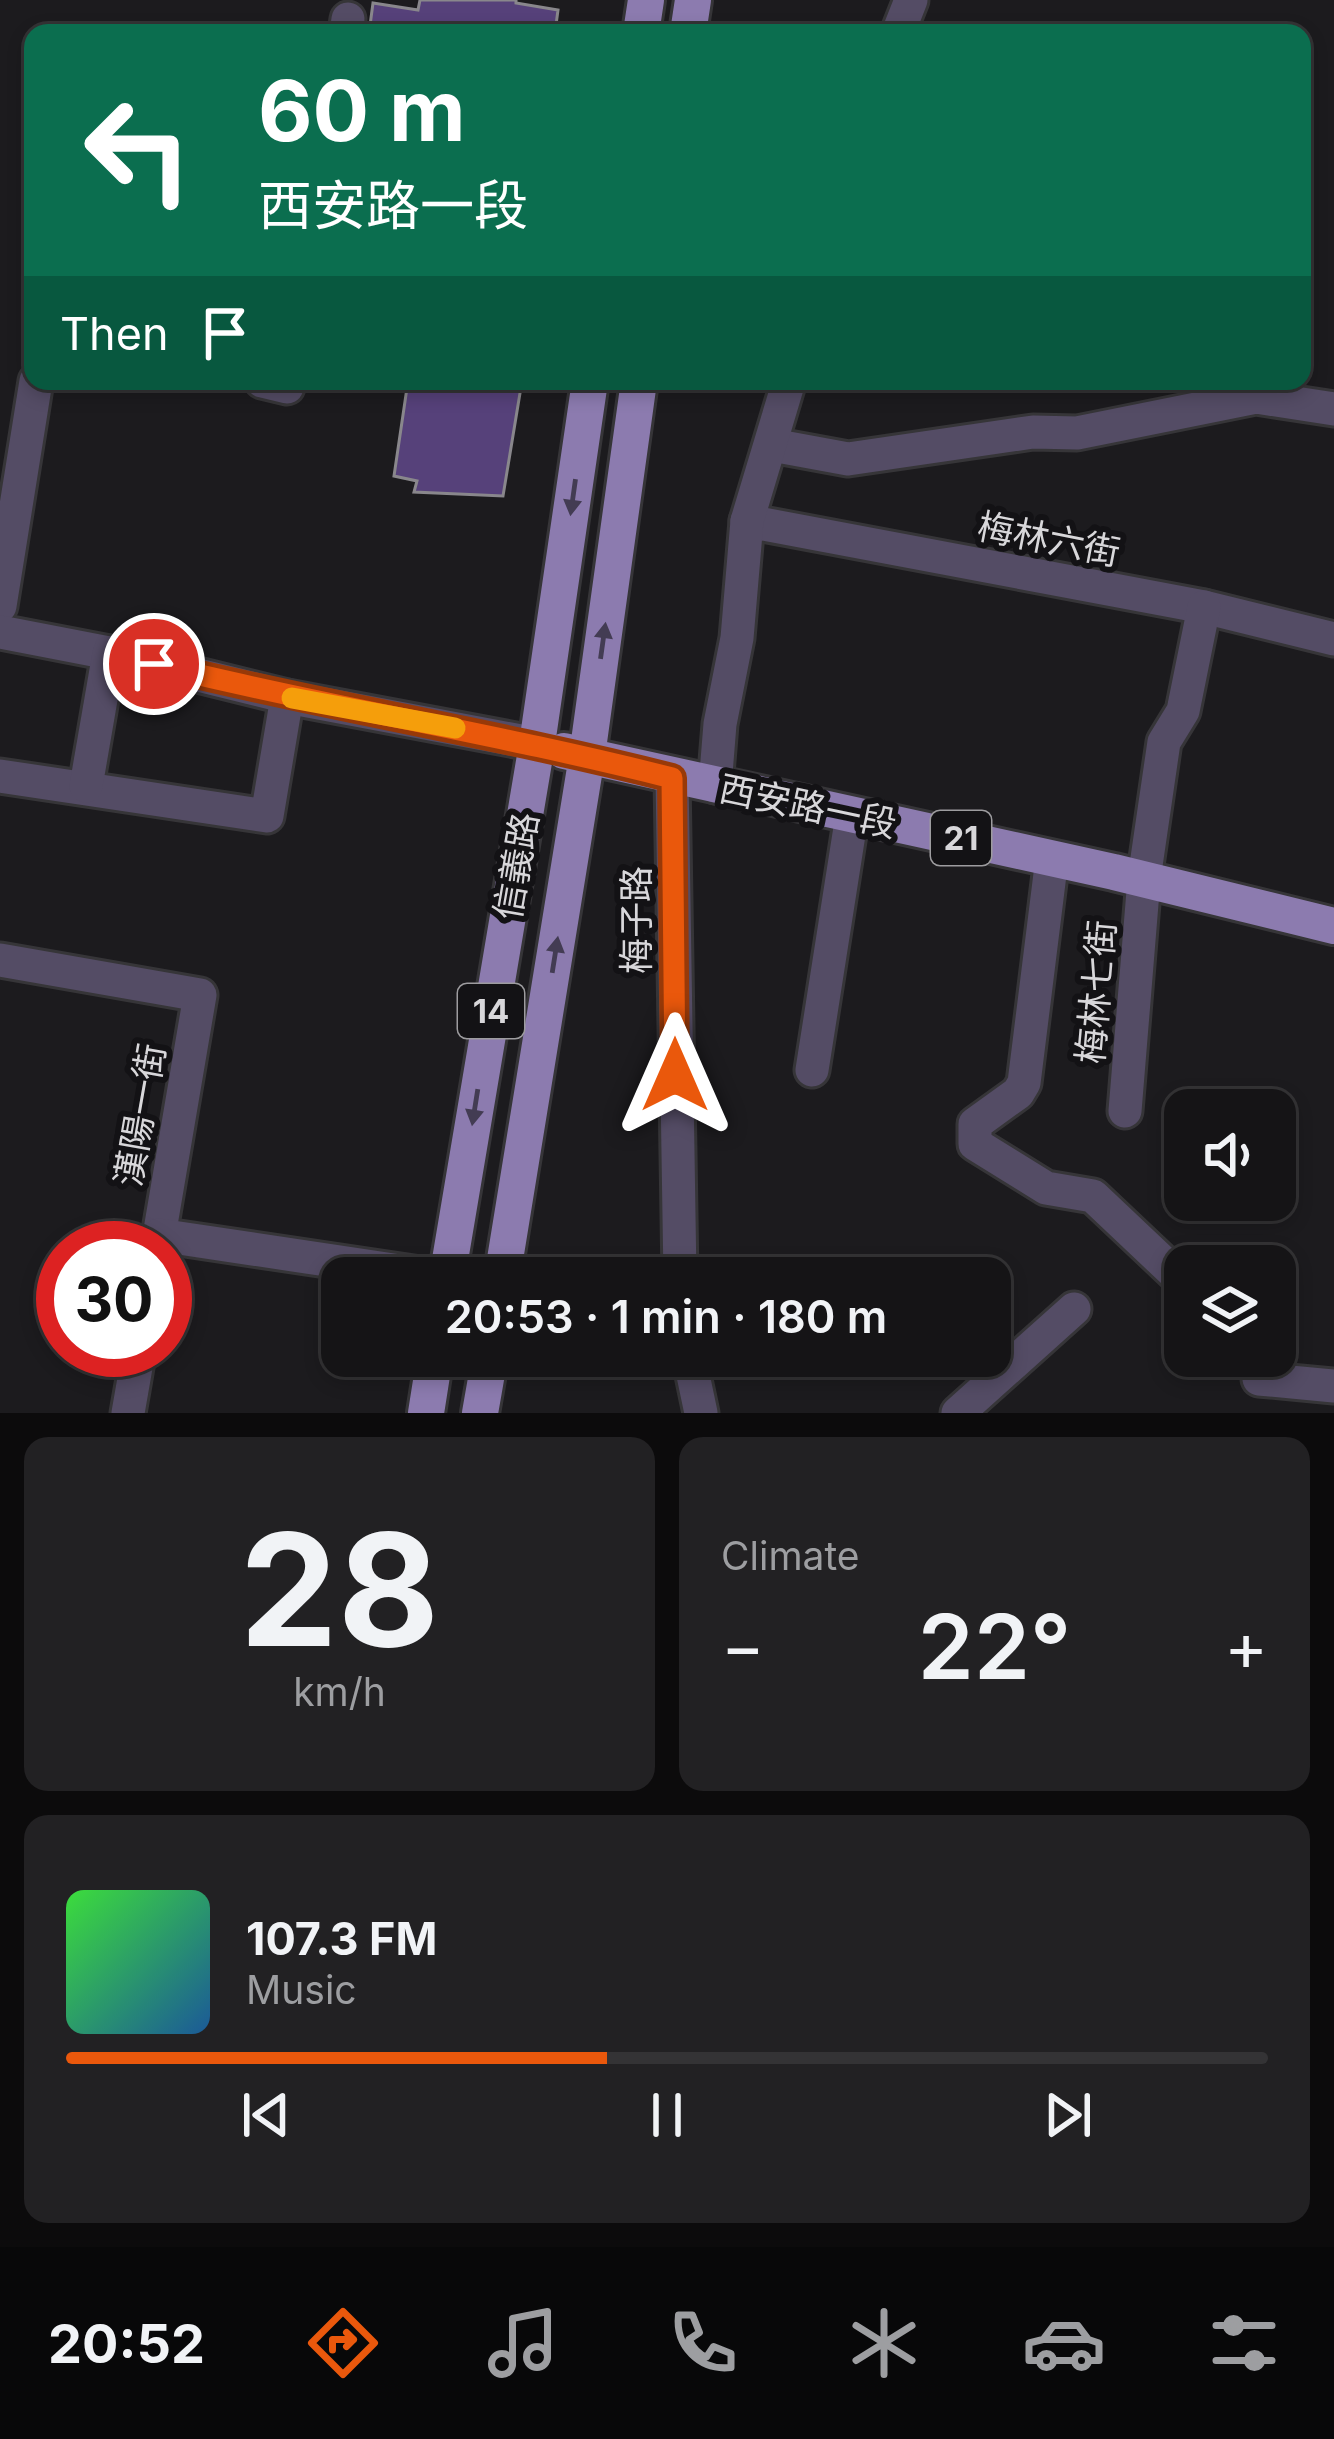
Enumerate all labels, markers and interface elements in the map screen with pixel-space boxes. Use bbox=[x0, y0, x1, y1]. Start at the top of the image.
text: 60 m bbox=[258, 60, 466, 161]
icon: left bbox=[60, 72, 216, 228]
text: 西安路一段 bbox=[258, 173, 528, 238]
icon: arrive bbox=[192, 300, 258, 366]
text: Then bbox=[60, 306, 168, 361]
one-way arrow bbox=[563, 479, 582, 516]
street label: 梅林六街 bbox=[974, 504, 1124, 574]
pin bbox=[103, 613, 205, 715]
one-way arrow bbox=[594, 621, 613, 659]
icon: arrive bbox=[121, 631, 187, 697]
street label: 西安路一段 bbox=[715, 766, 901, 846]
street label: 信義路 bbox=[485, 809, 547, 923]
road number: 21 bbox=[931, 811, 991, 865]
street label: 梅子路 bbox=[614, 866, 658, 974]
street label: 梅林七街 bbox=[1068, 918, 1124, 1066]
one-way arrow bbox=[545, 936, 564, 973]
road number: 14 bbox=[458, 984, 524, 1038]
position arrow bbox=[612, 1012, 738, 1138]
street label: 漢陽一街 bbox=[106, 1040, 174, 1190]
one-way arrow bbox=[465, 1089, 484, 1127]
map controls bbox=[1164, 1089, 1296, 1377]
button: sound bbox=[1164, 1089, 1296, 1221]
speed limit sign: 30 bbox=[36, 1221, 192, 1377]
button: layers bbox=[1164, 1245, 1296, 1377]
text: 20:53 · 1 min · 180 m bbox=[445, 1289, 887, 1344]
text: 28 bbox=[240, 1495, 439, 1684]
text: Climate bbox=[721, 1532, 860, 1579]
text: 22° bbox=[918, 1592, 1071, 1701]
text: − bbox=[721, 1606, 765, 1686]
text: + bbox=[1224, 1606, 1268, 1686]
text: km/h bbox=[293, 1668, 386, 1715]
text: 107.3 FM bbox=[246, 1911, 437, 1966]
text: Music bbox=[246, 1966, 357, 2013]
icon: previous bbox=[233, 2082, 299, 2148]
icon: pause bbox=[634, 2082, 700, 2148]
icon: next bbox=[1035, 2082, 1101, 2148]
icon: directions bbox=[301, 2301, 385, 2385]
icon: music bbox=[481, 2301, 565, 2385]
icon: phone bbox=[661, 2301, 745, 2385]
icon: climate bbox=[842, 2301, 926, 2385]
icon: car bbox=[1022, 2301, 1106, 2385]
icon: filters bbox=[1202, 2301, 1286, 2385]
text: 20:52 bbox=[48, 2311, 205, 2376]

